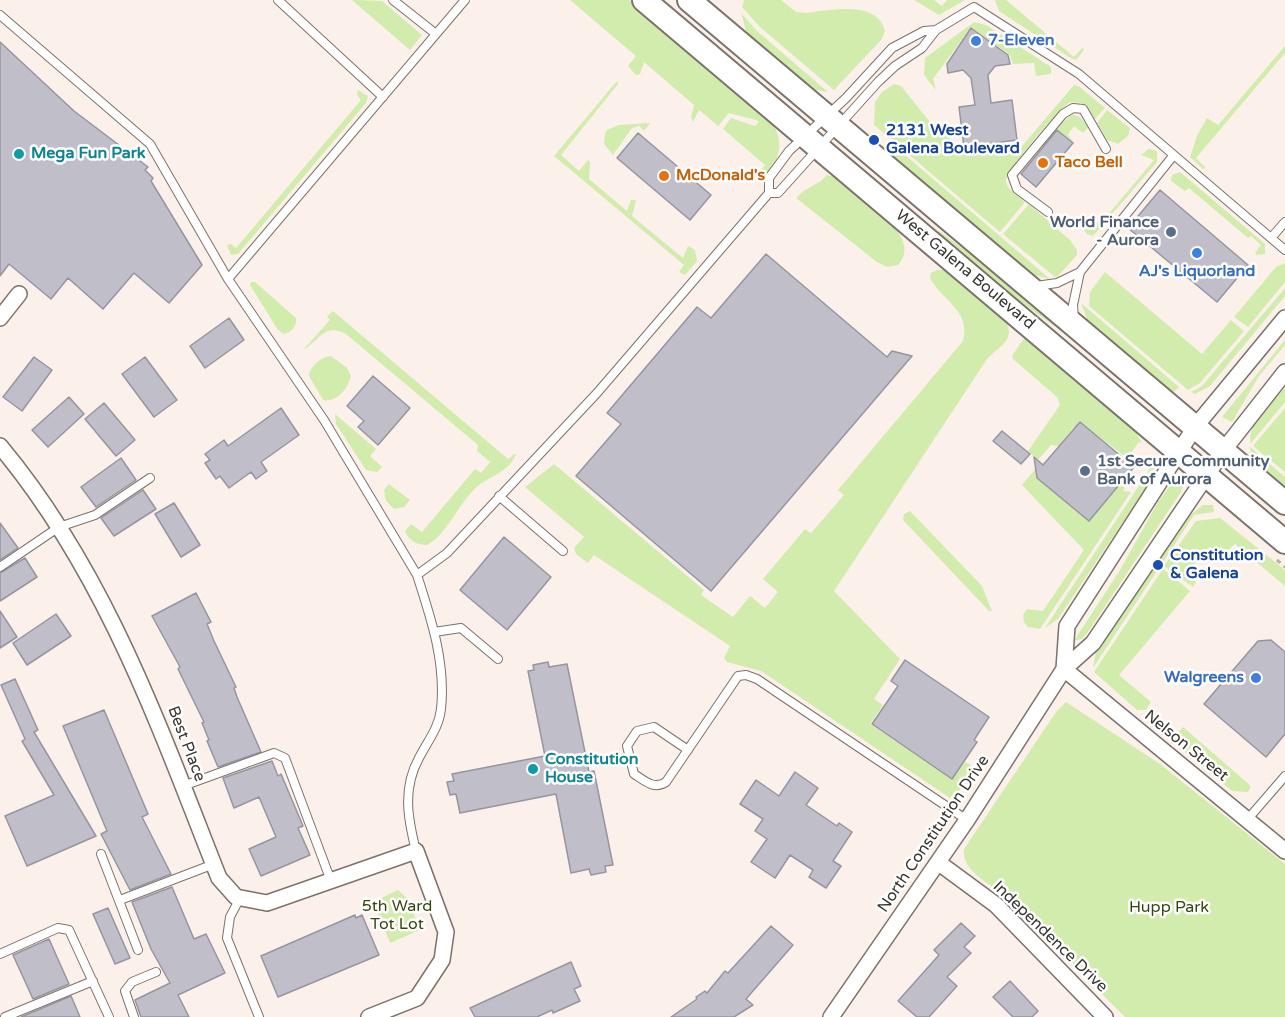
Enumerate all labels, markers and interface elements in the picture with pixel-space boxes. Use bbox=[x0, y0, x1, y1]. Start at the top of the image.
place label: 7-Eleven bbox=[988, 31, 1055, 51]
marker: 7-Eleven bbox=[969, 34, 983, 48]
place label: 2131 West Galena Boulevard bbox=[886, 121, 1020, 159]
marker: 2131 West Galena Boulevard bbox=[867, 133, 881, 147]
place label: Mega Fun Park bbox=[31, 144, 146, 164]
marker: Mega Fun Park bbox=[12, 147, 26, 161]
place label: Taco Bell bbox=[1055, 153, 1123, 173]
marker: Taco Bell bbox=[1036, 156, 1050, 170]
place label: McDonald's bbox=[676, 166, 765, 186]
marker: McDonald's bbox=[657, 169, 671, 183]
street label: West Galena Boulevard bbox=[891, 206, 1039, 334]
place label: World Finance - Aurora bbox=[1050, 213, 1159, 251]
marker: World Finance - Aurora bbox=[1164, 225, 1178, 239]
marker: AJ's Liquorland bbox=[1190, 246, 1204, 260]
place label: AJ's Liquorland bbox=[1139, 262, 1255, 282]
place label: 1st Secure Community Bank of Aurora bbox=[1097, 452, 1269, 490]
marker: 1st Secure Community Bank of Aurora bbox=[1078, 464, 1092, 478]
place label: Constitution & Galena bbox=[1170, 546, 1263, 584]
marker: Constitution & Galena bbox=[1151, 558, 1165, 572]
place label: Walgreens bbox=[1164, 668, 1244, 688]
marker: Walgreens bbox=[1249, 671, 1263, 685]
street label: Best Place bbox=[163, 704, 209, 784]
street label: Nelson Street bbox=[1140, 706, 1232, 786]
place label: Constitution House bbox=[545, 750, 638, 788]
street label: North Constitution Drive bbox=[874, 752, 994, 916]
marker: Constitution House bbox=[526, 762, 540, 776]
street label: Independence Drive bbox=[989, 877, 1111, 997]
park label: 5th Ward Tot Lot bbox=[362, 897, 432, 935]
park label: Hupp Park bbox=[1129, 898, 1209, 918]

